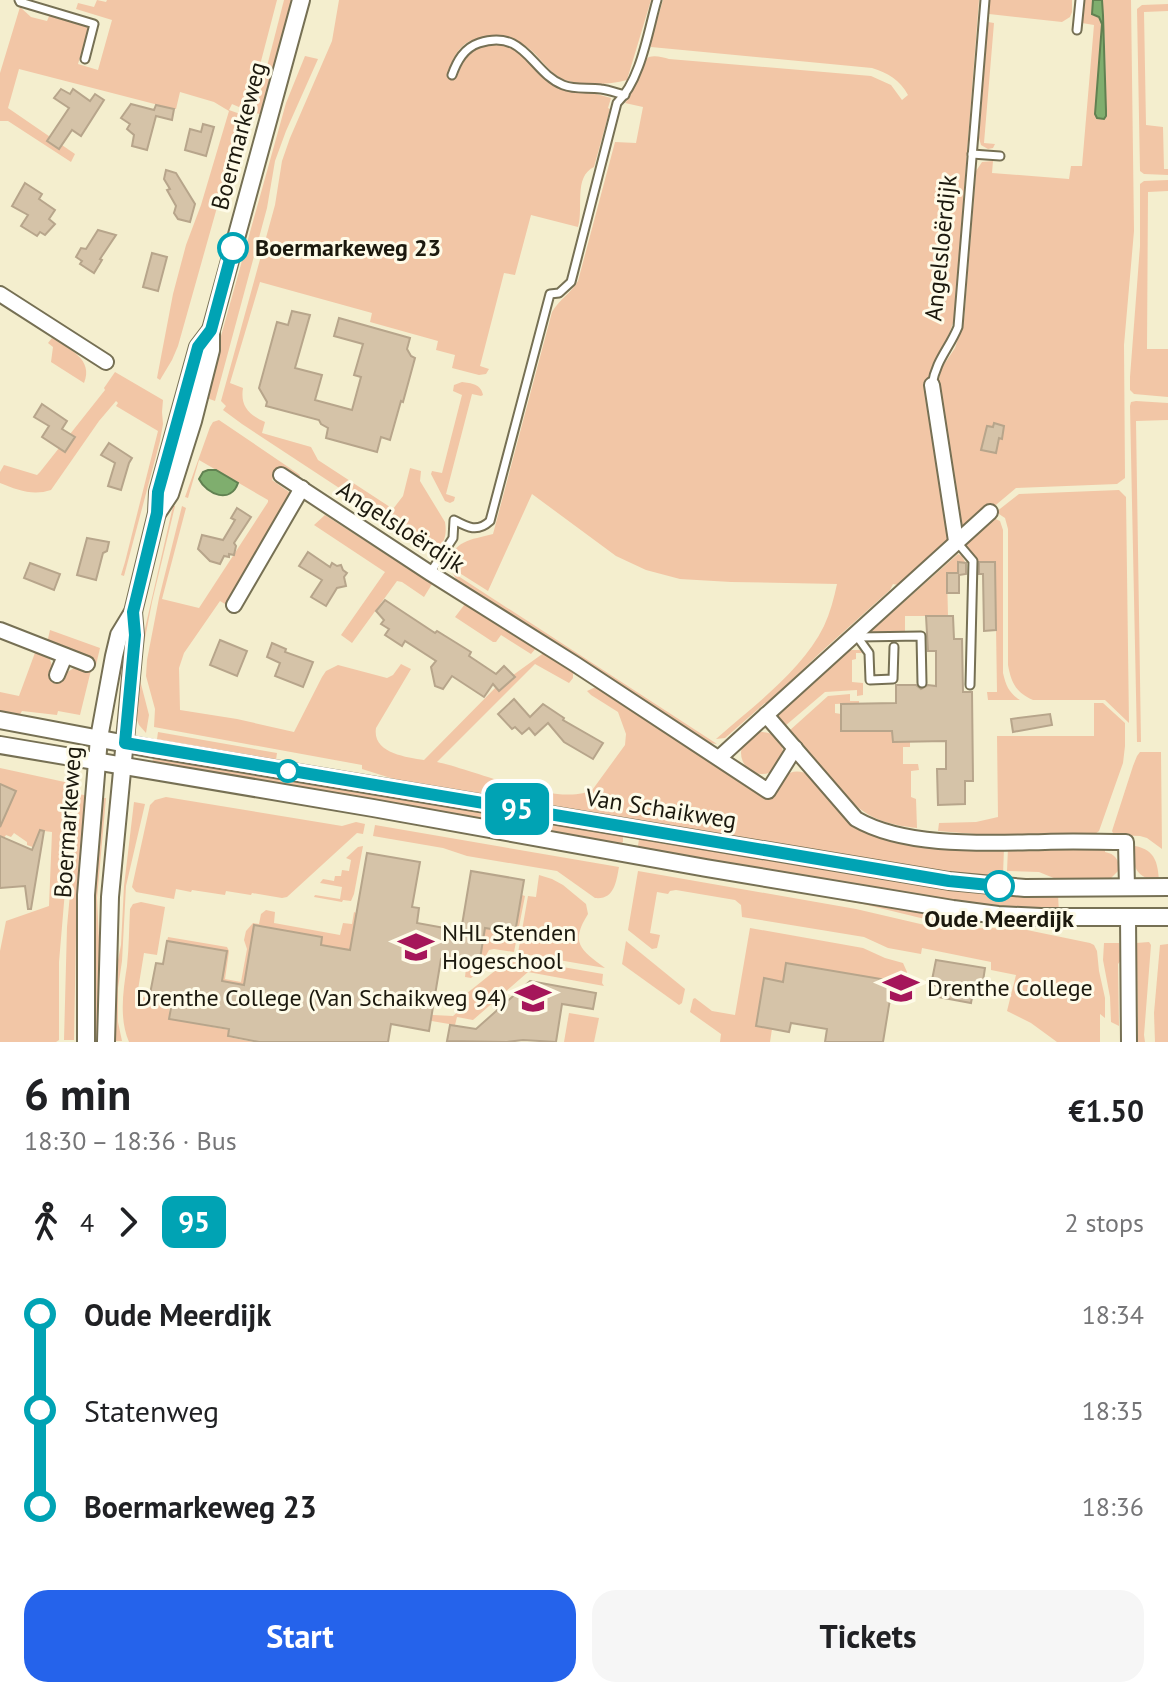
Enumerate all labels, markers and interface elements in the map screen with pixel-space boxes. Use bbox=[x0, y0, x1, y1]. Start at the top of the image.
street label: Boermarkeweg bbox=[204, 58, 273, 213]
street label: Angelsloërdijk bbox=[917, 173, 964, 323]
place label: Boermarkeweg 23 bbox=[255, 232, 441, 263]
marker: Boermarkeweg 23 bbox=[218, 233, 248, 263]
street label: Angelsloërdijk bbox=[331, 474, 472, 580]
street label: Boermarkeweg bbox=[47, 745, 88, 899]
unlabelled marker bbox=[277, 760, 299, 782]
street label: Van Schaikweg bbox=[582, 781, 739, 836]
line badge: 95 bbox=[481, 783, 553, 835]
text: 95 bbox=[501, 790, 533, 827]
marker: Oude Meerdijk bbox=[984, 871, 1014, 901]
place label: Oude Meerdijk bbox=[924, 903, 1074, 934]
place label: NHL Stenden Hogeschool bbox=[442, 917, 576, 976]
school or university icon: NHL Stenden Hogeschool bbox=[397, 928, 435, 966]
school or university icon: Drenthe College bbox=[882, 969, 920, 1007]
place label: Drenthe College bbox=[927, 972, 1093, 1003]
school or university icon: Drenthe College (Van Schaikweg 94) bbox=[514, 979, 552, 1017]
place label: Drenthe College (Van Schaikweg 94) bbox=[136, 982, 507, 1013]
text: 6 min bbox=[24, 1065, 131, 1122]
text: €1.50 bbox=[1069, 1091, 1144, 1130]
text: 18:30 – 18:36 · Bus bbox=[24, 1124, 237, 1157]
icon: walk bbox=[24, 1200, 68, 1244]
icon: forward bbox=[106, 1200, 150, 1244]
text: 95 bbox=[178, 1203, 210, 1240]
text: 4 bbox=[80, 1206, 94, 1239]
text: 2 stops bbox=[1064, 1206, 1144, 1239]
text: Oude Meerdijk bbox=[84, 1295, 271, 1334]
text: 18:34 bbox=[1082, 1298, 1144, 1331]
text: Statenweg bbox=[84, 1391, 219, 1430]
text: 18:35 bbox=[1082, 1394, 1144, 1427]
text: Boermarkeweg 23 bbox=[84, 1487, 317, 1526]
text: 18:36 bbox=[1082, 1490, 1144, 1523]
button: Start bbox=[24, 1590, 576, 1682]
button: Tickets bbox=[592, 1590, 1144, 1682]

